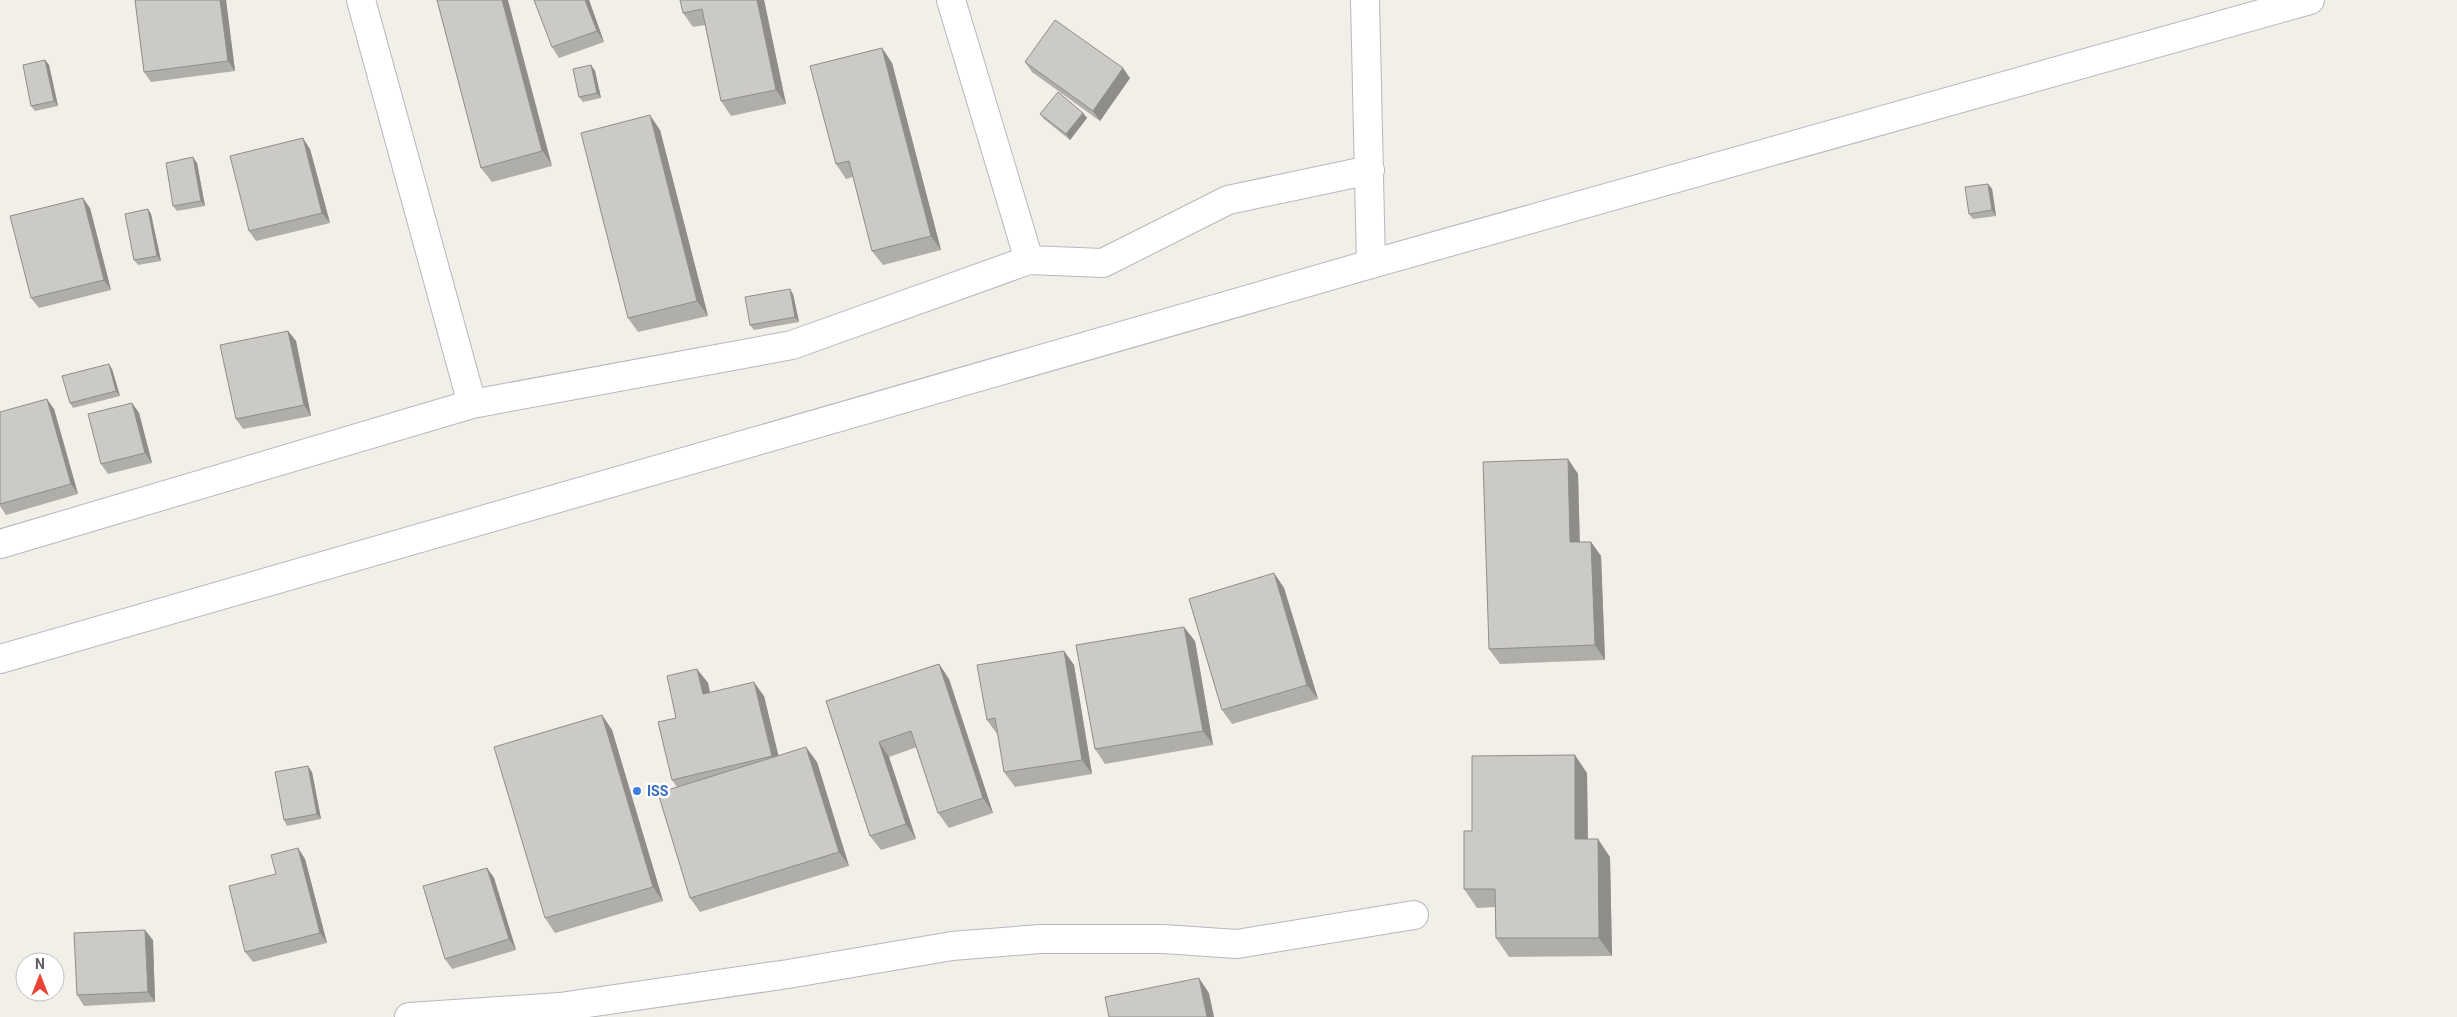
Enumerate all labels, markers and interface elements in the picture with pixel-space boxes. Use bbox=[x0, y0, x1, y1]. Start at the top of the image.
place label: ISS bbox=[647, 783, 669, 799]
marker: ISS bbox=[631, 785, 643, 797]
north arrow bbox=[15, 952, 65, 1002]
text: N bbox=[35, 956, 45, 972]

